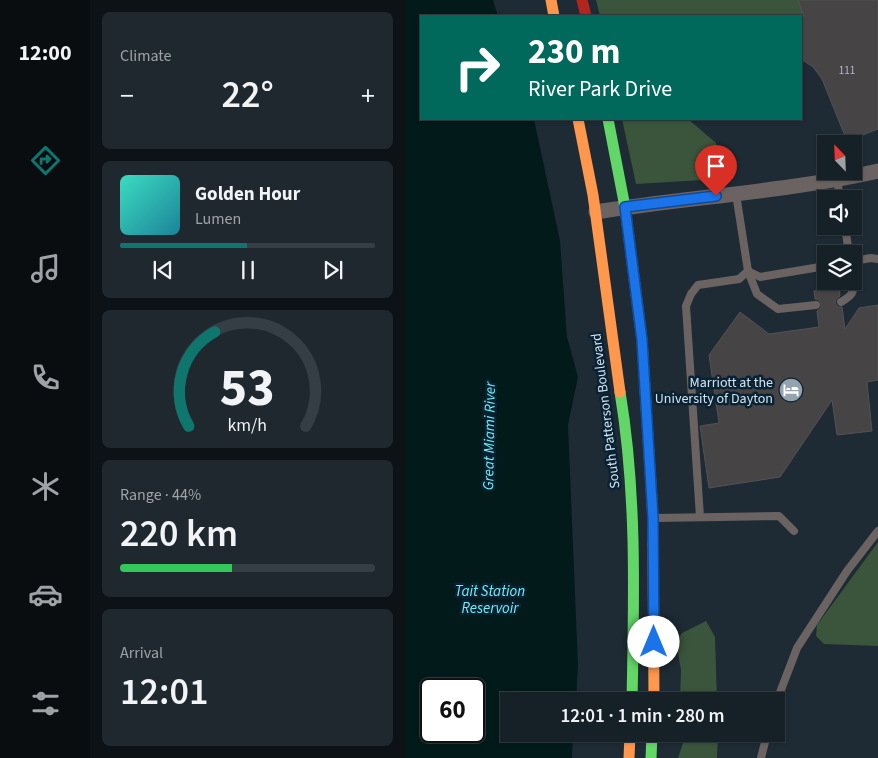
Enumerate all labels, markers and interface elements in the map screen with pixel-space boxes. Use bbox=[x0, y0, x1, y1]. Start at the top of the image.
text: 230 m bbox=[528, 27, 620, 77]
icon: right bbox=[445, 35, 510, 100]
text: 12:00 bbox=[18, 37, 72, 69]
text: Climate bbox=[120, 45, 171, 67]
house number: 111 bbox=[839, 63, 855, 78]
text: 22° bbox=[221, 68, 274, 122]
text: River Park Drive bbox=[528, 73, 672, 105]
text: − bbox=[120, 76, 134, 116]
text: + bbox=[361, 76, 375, 116]
north arrow bbox=[817, 135, 863, 180]
map controls bbox=[817, 135, 862, 290]
icon: directions bbox=[28, 143, 63, 178]
pin bbox=[695, 145, 737, 196]
icon: arrive bbox=[702, 152, 730, 180]
text: Golden Hour bbox=[195, 181, 300, 208]
button: sound bbox=[817, 190, 862, 235]
text: Lumen bbox=[195, 208, 241, 230]
button: layers bbox=[817, 245, 862, 290]
icon: music bbox=[28, 251, 63, 286]
icon: previous bbox=[149, 256, 177, 284]
icon: pause bbox=[234, 256, 262, 284]
icon: next bbox=[319, 256, 347, 284]
street label: South Patterson Boulevard bbox=[587, 332, 625, 490]
text: 53 bbox=[220, 352, 275, 426]
icon: phone bbox=[28, 360, 63, 395]
place label: Marriott at the University of Dayton bbox=[655, 373, 773, 409]
hotel icon: Marriott at the University of Dayton bbox=[778, 377, 804, 403]
water label: Great Miami River bbox=[478, 381, 501, 490]
text: km/h bbox=[228, 413, 267, 438]
icon: climate bbox=[28, 469, 63, 504]
text: Range · 44% bbox=[120, 484, 201, 506]
text: 220 km bbox=[120, 507, 238, 561]
icon: car bbox=[28, 577, 63, 612]
water label: Tait Station Reservoir bbox=[455, 581, 525, 619]
position arrow bbox=[627, 615, 679, 667]
text: Arrival bbox=[120, 642, 163, 664]
text: 12:01 bbox=[120, 665, 208, 719]
speed limit sign: 60 bbox=[420, 678, 485, 743]
icon: filters bbox=[28, 686, 63, 721]
text: 12:01 · 1 min · 280 m bbox=[560, 703, 725, 730]

